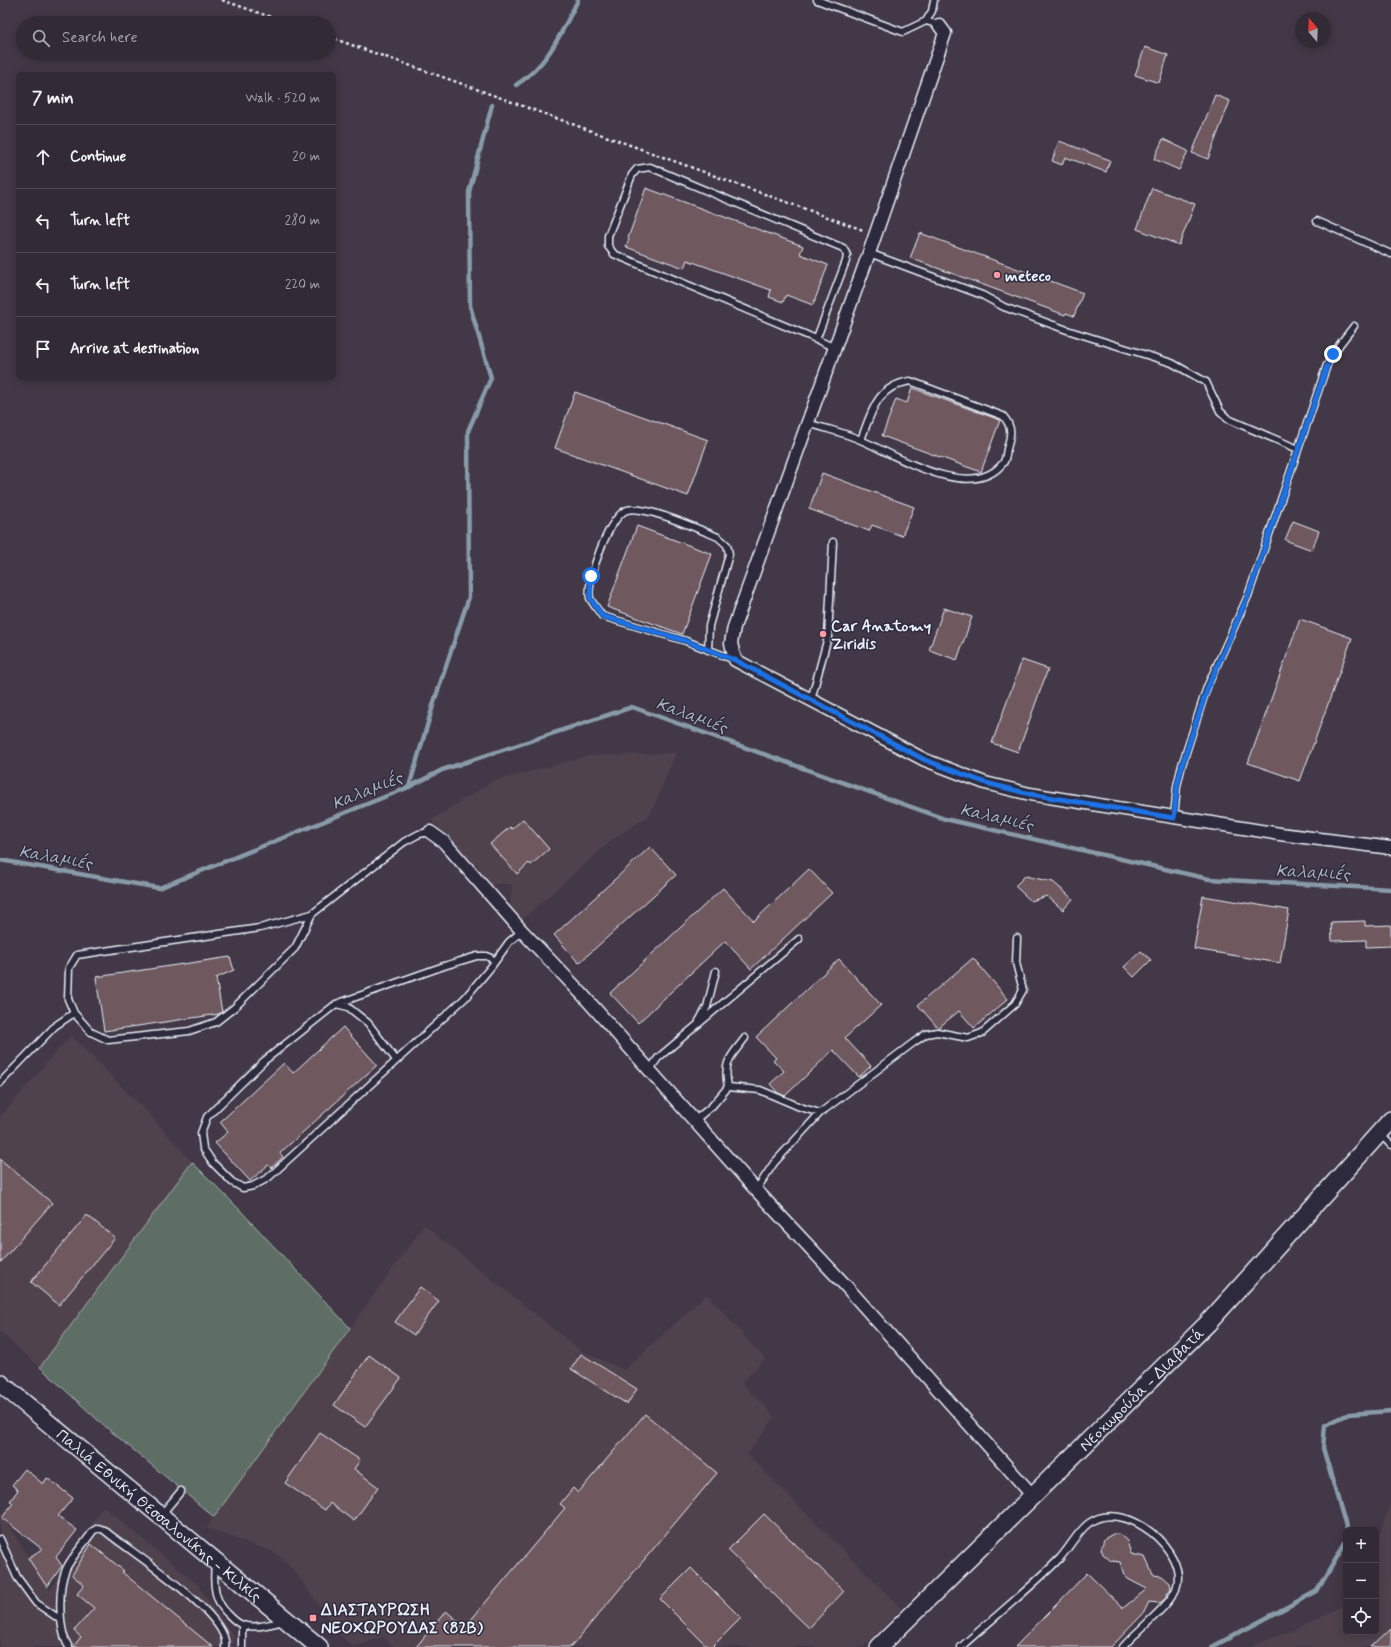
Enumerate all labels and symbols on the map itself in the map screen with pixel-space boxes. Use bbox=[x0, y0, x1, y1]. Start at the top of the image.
north arrow bbox=[1295, 12, 1331, 48]
place label: meteco bbox=[1005, 266, 1051, 287]
marker: meteco bbox=[992, 270, 1002, 280]
route end bbox=[1324, 345, 1342, 363]
route start bbox=[582, 567, 600, 585]
place label: Car Anatomy Ziridis bbox=[831, 616, 931, 655]
marker: Car Anatomy Ziridis bbox=[818, 629, 828, 639]
water label: Καλαμιές bbox=[653, 693, 732, 739]
water label: Καλαμιές bbox=[329, 766, 407, 815]
water label: Καλαμιές bbox=[958, 799, 1037, 837]
water label: Καλαμιές bbox=[17, 841, 96, 876]
water label: Καλαμιές bbox=[1275, 860, 1352, 886]
street label: Νεοχωρούδα - Διαβατά bbox=[1075, 1323, 1209, 1456]
street label: Παλιά Εθνική Θεσσαλονίκης - Κιλκίς bbox=[51, 1425, 266, 1607]
place label: ΔΙΑΣΤΑΥΡΩΣΗ ΝΕΟΧΩΡΟΥΔΑΣ (82Β) bbox=[320, 1600, 483, 1639]
marker: ΔΙΑΣΤΑΥΡΩΣΗ ΝΕΟΧΩΡΟΥΔΑΣ (82Β) bbox=[308, 1613, 318, 1623]

